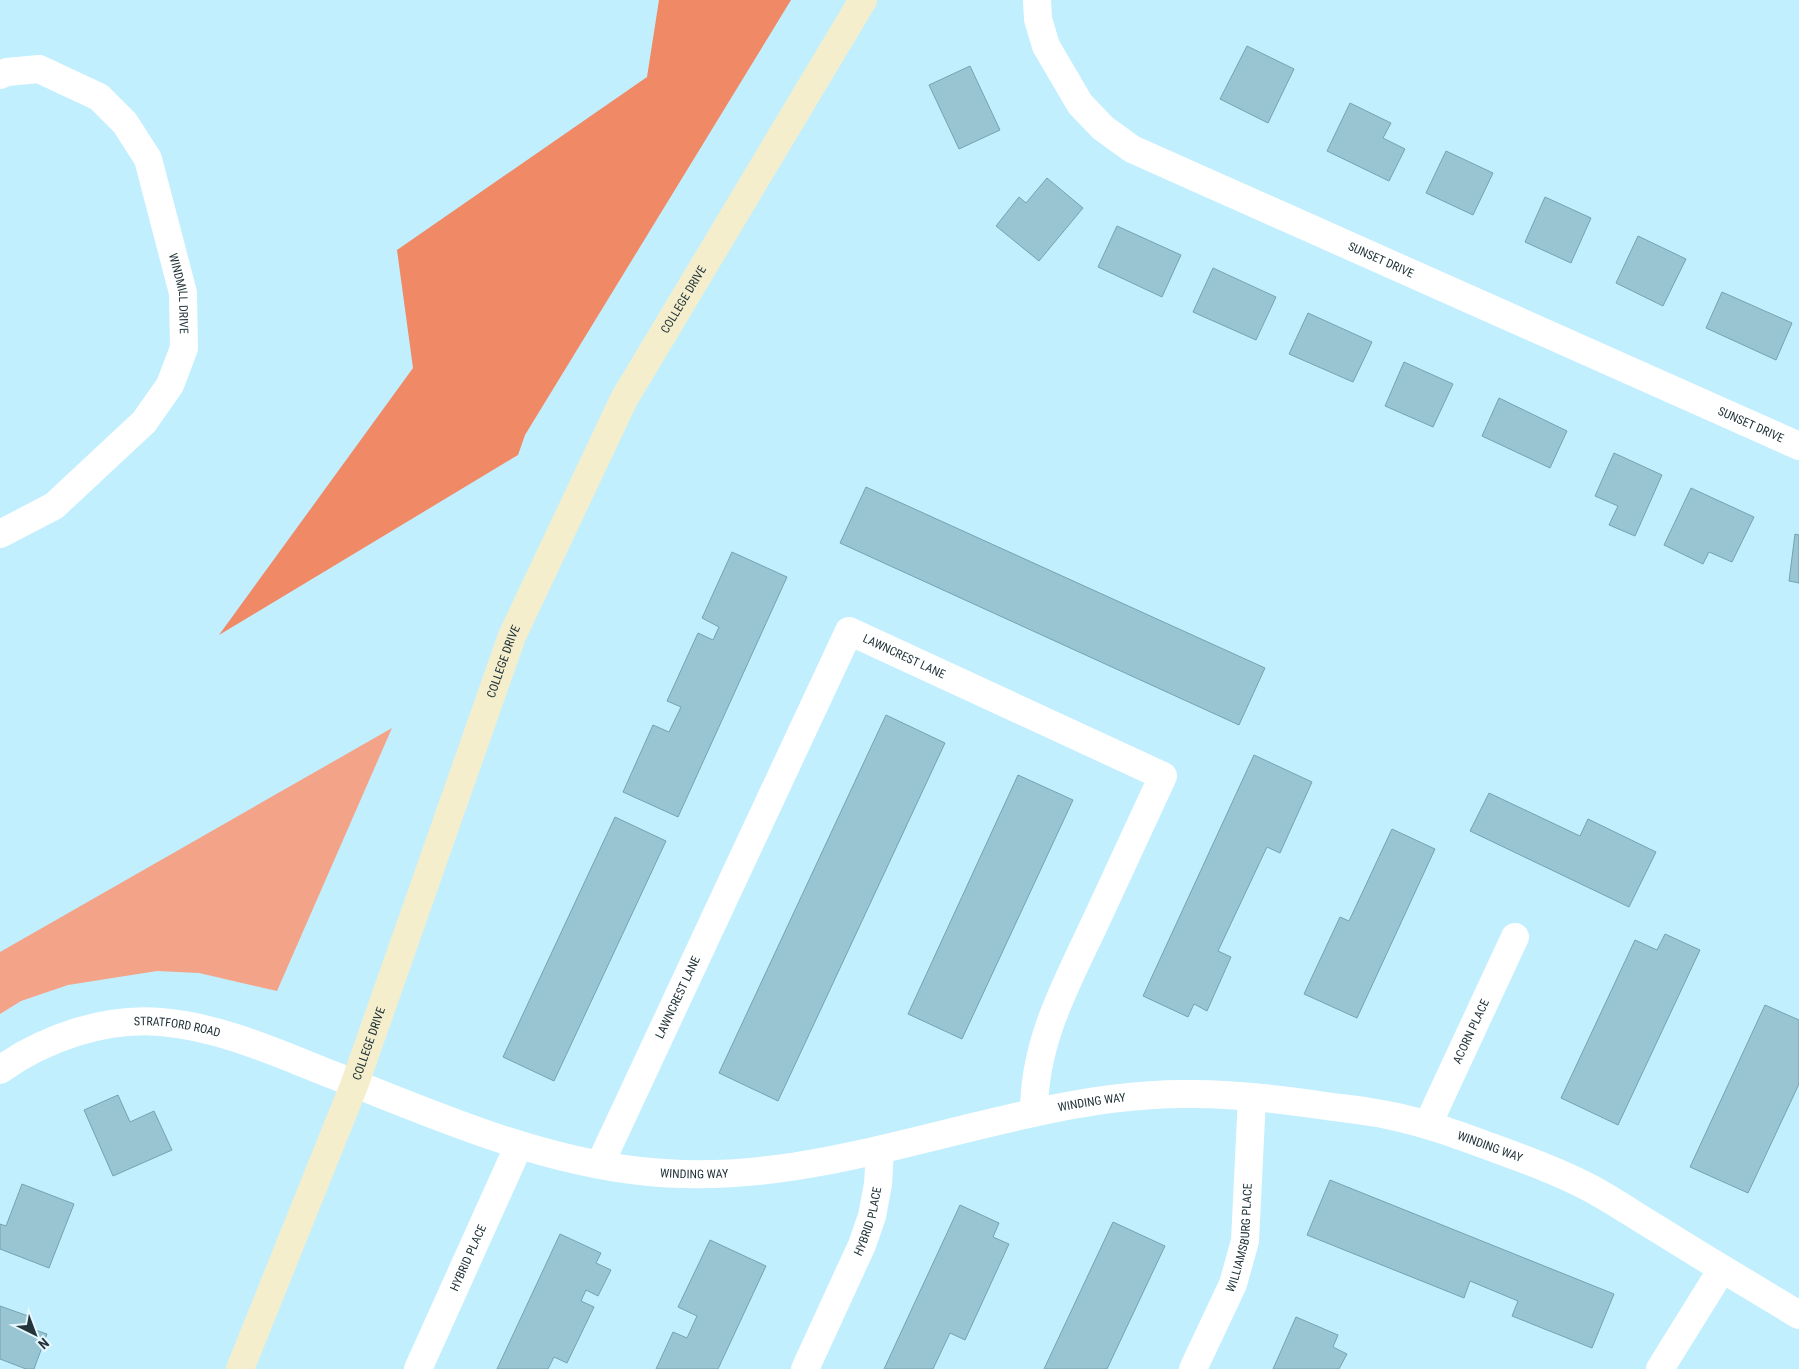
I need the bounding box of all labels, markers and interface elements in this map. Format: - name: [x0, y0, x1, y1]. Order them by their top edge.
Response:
- street label: SUNSET DRIVE: [1346, 239, 1416, 281]
- street label: WINDMILL DRIVE: [166, 252, 191, 334]
- street label: COLLEGE DRIVE: [658, 263, 709, 336]
- street label: SUNSET DRIVE: [1716, 404, 1786, 445]
- street label: COLLEGE DRIVE: [484, 623, 523, 700]
- street label: LAWNCREST LANE: [861, 631, 948, 682]
- street label: LAWNCREST LANE: [653, 954, 703, 1041]
- street label: ACORN PLACE: [1450, 997, 1492, 1066]
- street label: COLLEGE DRIVE: [350, 1005, 388, 1082]
- street label: STRATFORD ROAD: [134, 1014, 222, 1040]
- street label: WINDING WAY: [1057, 1090, 1127, 1115]
- street label: WINDING WAY: [1456, 1128, 1525, 1165]
- street label: WINDING WAY: [660, 1166, 729, 1181]
- street label: WILLIAMSBURG PLACE: [1223, 1183, 1255, 1294]
- street label: HYBRID PLACE: [851, 1186, 884, 1258]
- street label: HYBRID PLACE: [447, 1222, 489, 1293]
- north arrow: [10, 1309, 60, 1359]
- text: N: [35, 1335, 52, 1352]

